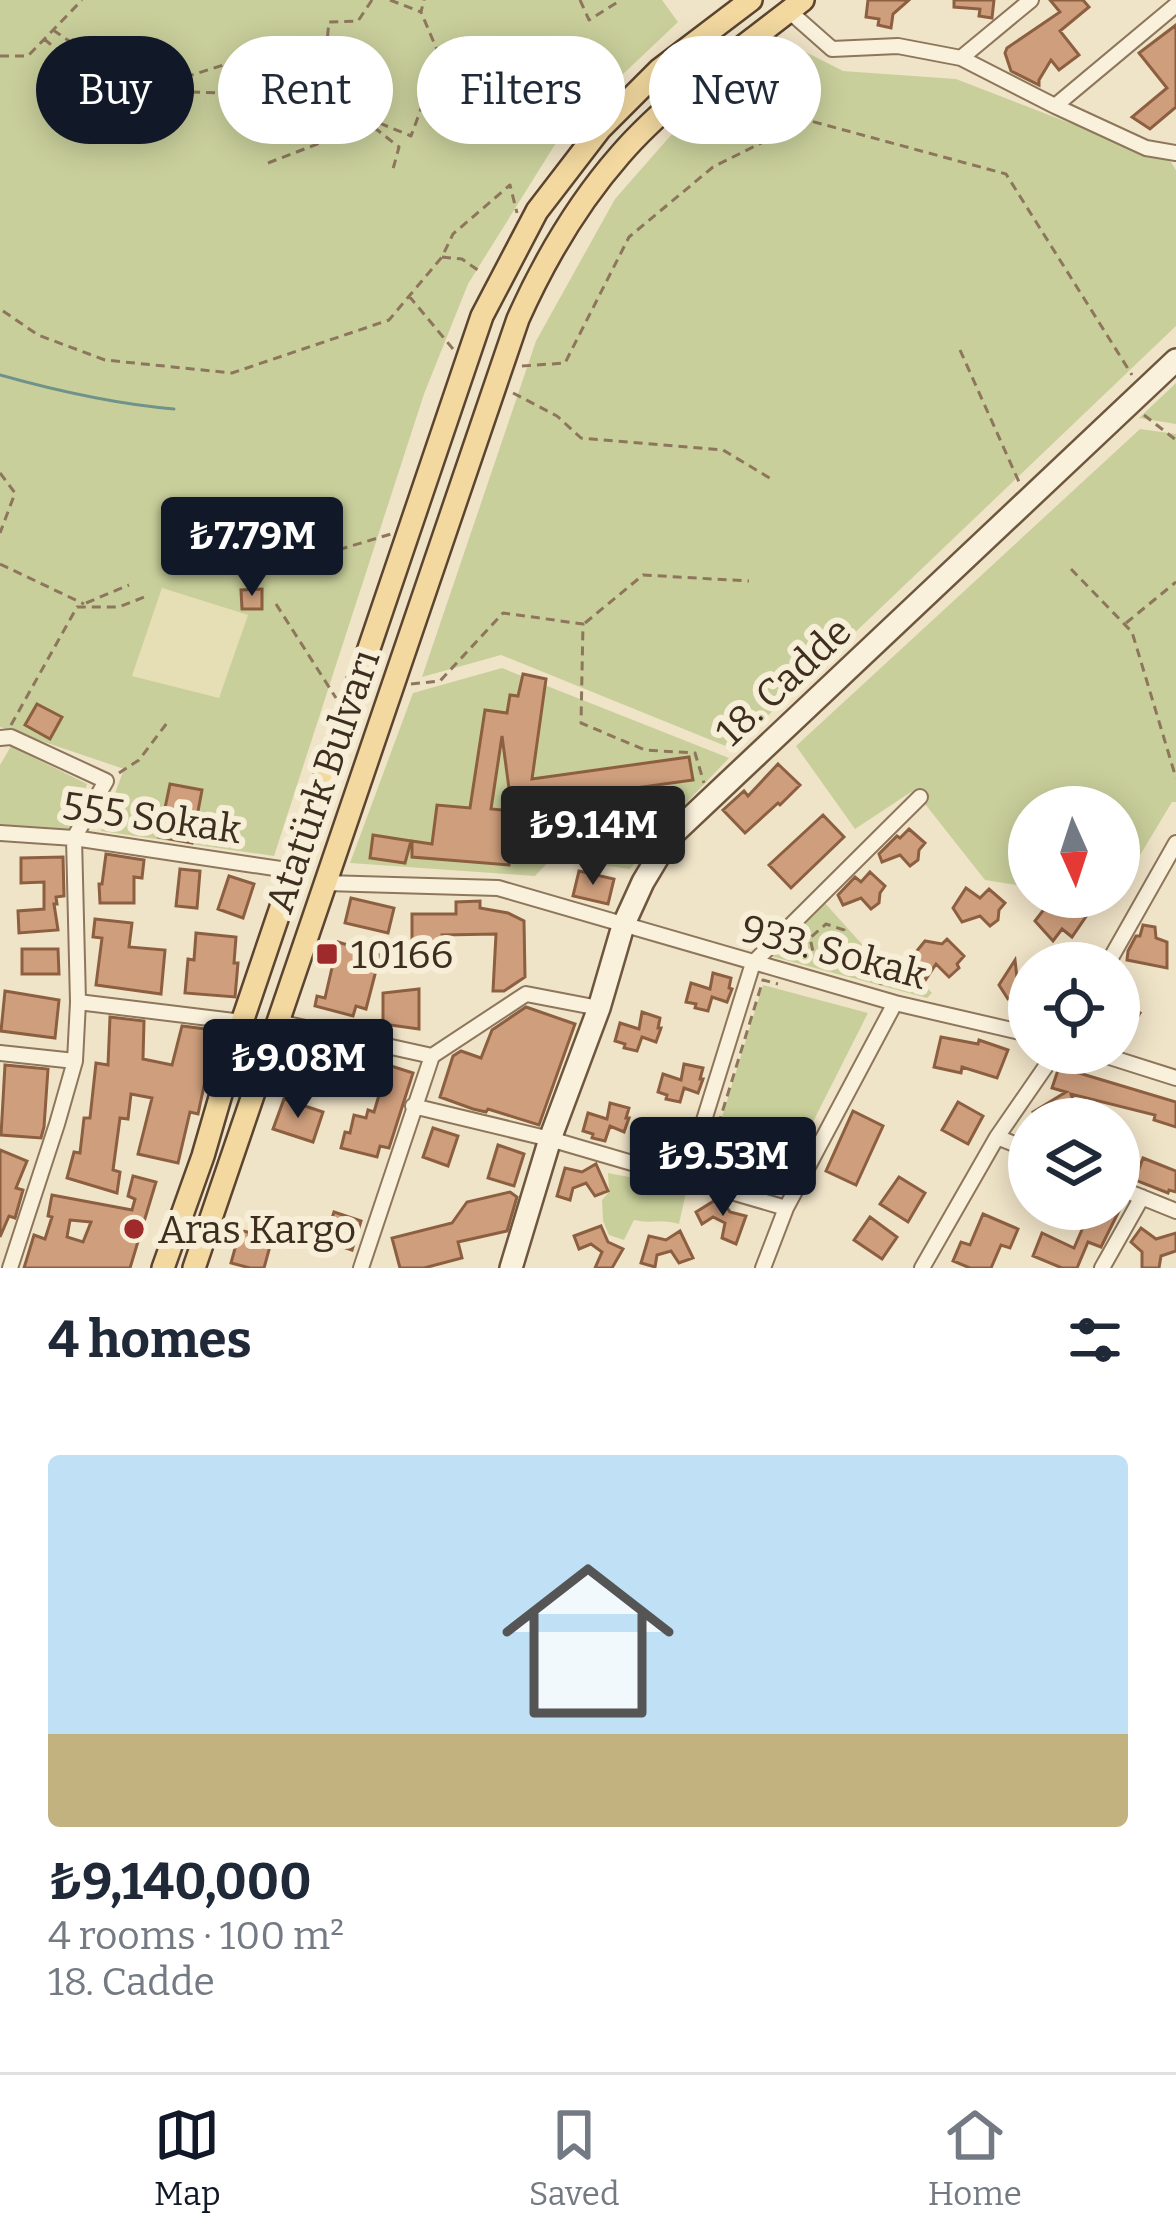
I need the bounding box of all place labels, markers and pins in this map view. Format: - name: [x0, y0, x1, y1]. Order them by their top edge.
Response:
- pin: ₺7.79M: [154, 497, 350, 599]
- pin: ₺9.14M: [495, 786, 691, 888]
- place label: 10166: [351, 932, 453, 978]
- marker: 10166: [314, 941, 340, 967]
- pin: ₺9.08M: [200, 1019, 396, 1121]
- pin: ₺9.53M: [625, 1117, 821, 1219]
- place label: Aras Kargo: [158, 1207, 356, 1253]
- marker: Aras Kargo: [121, 1216, 147, 1242]

